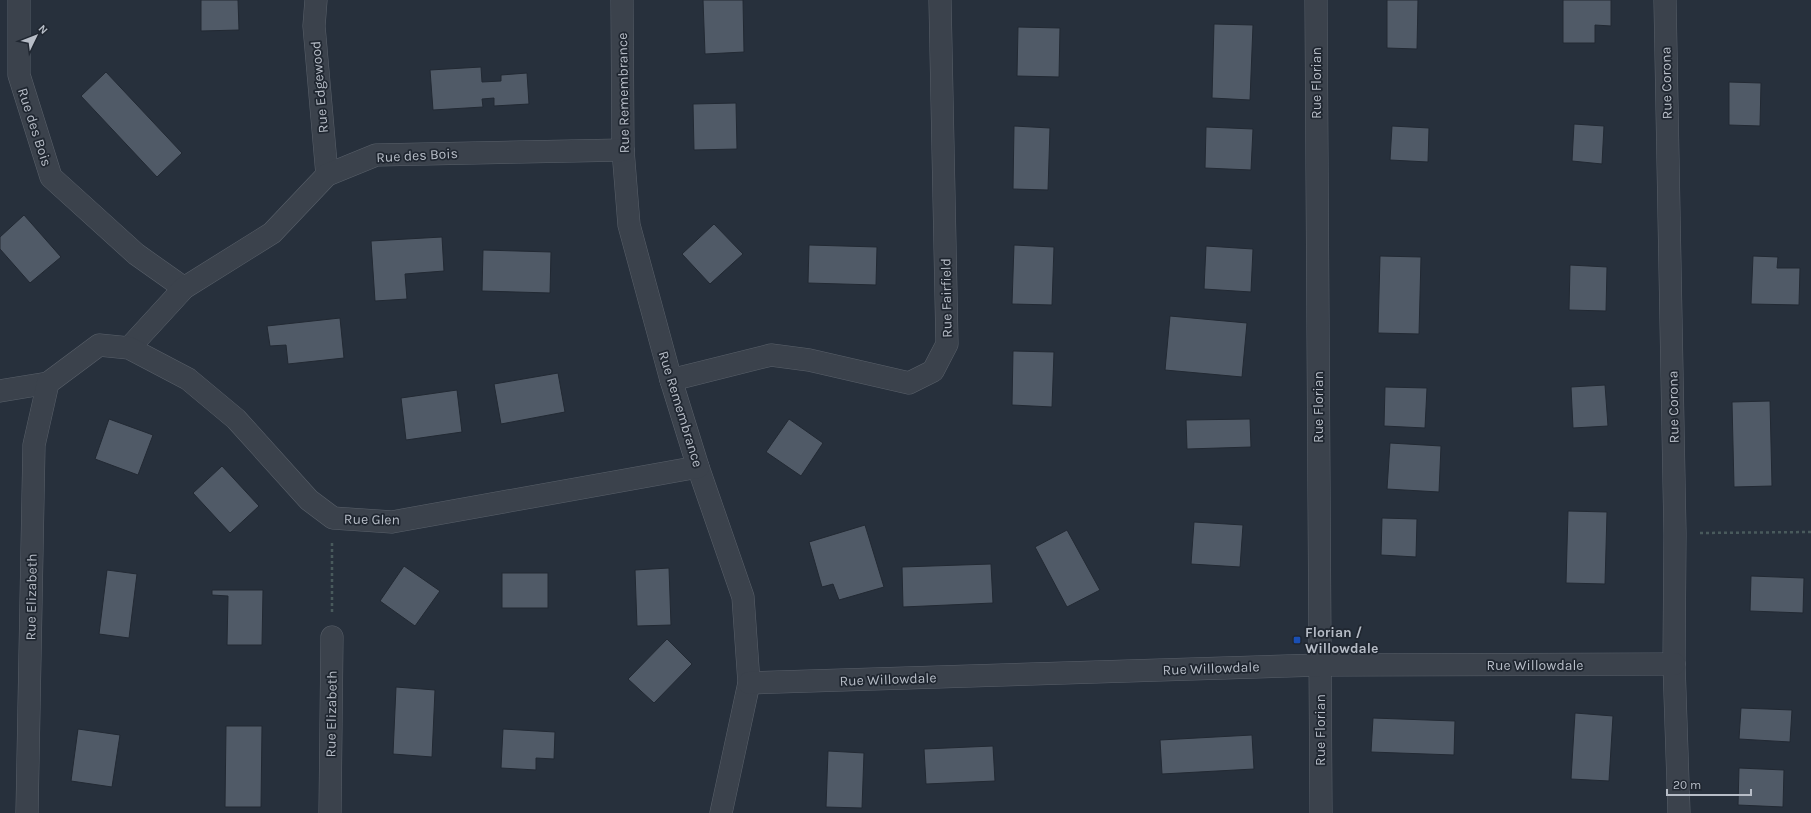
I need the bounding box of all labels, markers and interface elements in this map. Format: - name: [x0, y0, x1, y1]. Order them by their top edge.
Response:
- north arrow: [16, 16, 56, 56]
- text: N: [36, 22, 50, 37]
- street label: Rue Remembrance: [614, 33, 633, 153]
- street label: Rue Edgewood: [307, 40, 332, 134]
- street label: Rue Florian: [1308, 47, 1325, 119]
- street label: Rue Corona: [1657, 47, 1676, 119]
- street label: Rue des Bois: [14, 86, 55, 169]
- street label: Rue des Bois: [376, 145, 458, 166]
- street label: Rue Fairfield: [937, 258, 956, 338]
- street label: Rue Remembrance: [655, 349, 706, 469]
- street label: Rue Florian: [1310, 371, 1327, 443]
- street label: Rue Corona: [1664, 371, 1683, 443]
- street label: Rue Glen: [344, 511, 400, 528]
- street label: Rue Elizabeth: [22, 553, 41, 641]
- place label: Florian / Willowdale: [1305, 624, 1378, 657]
- marker: Florian / Willowdale: [1292, 635, 1302, 645]
- street label: Rue Willowdale: [1487, 657, 1584, 674]
- street label: Rue Willowdale: [1162, 658, 1260, 679]
- street label: Rue Willowdale: [839, 669, 937, 690]
- street label: Rue Elizabeth: [322, 670, 341, 758]
- street label: Rue Florian: [1312, 694, 1329, 766]
- scale bar: [1667, 771, 1751, 797]
- text: 20 m: [1673, 778, 1701, 792]

